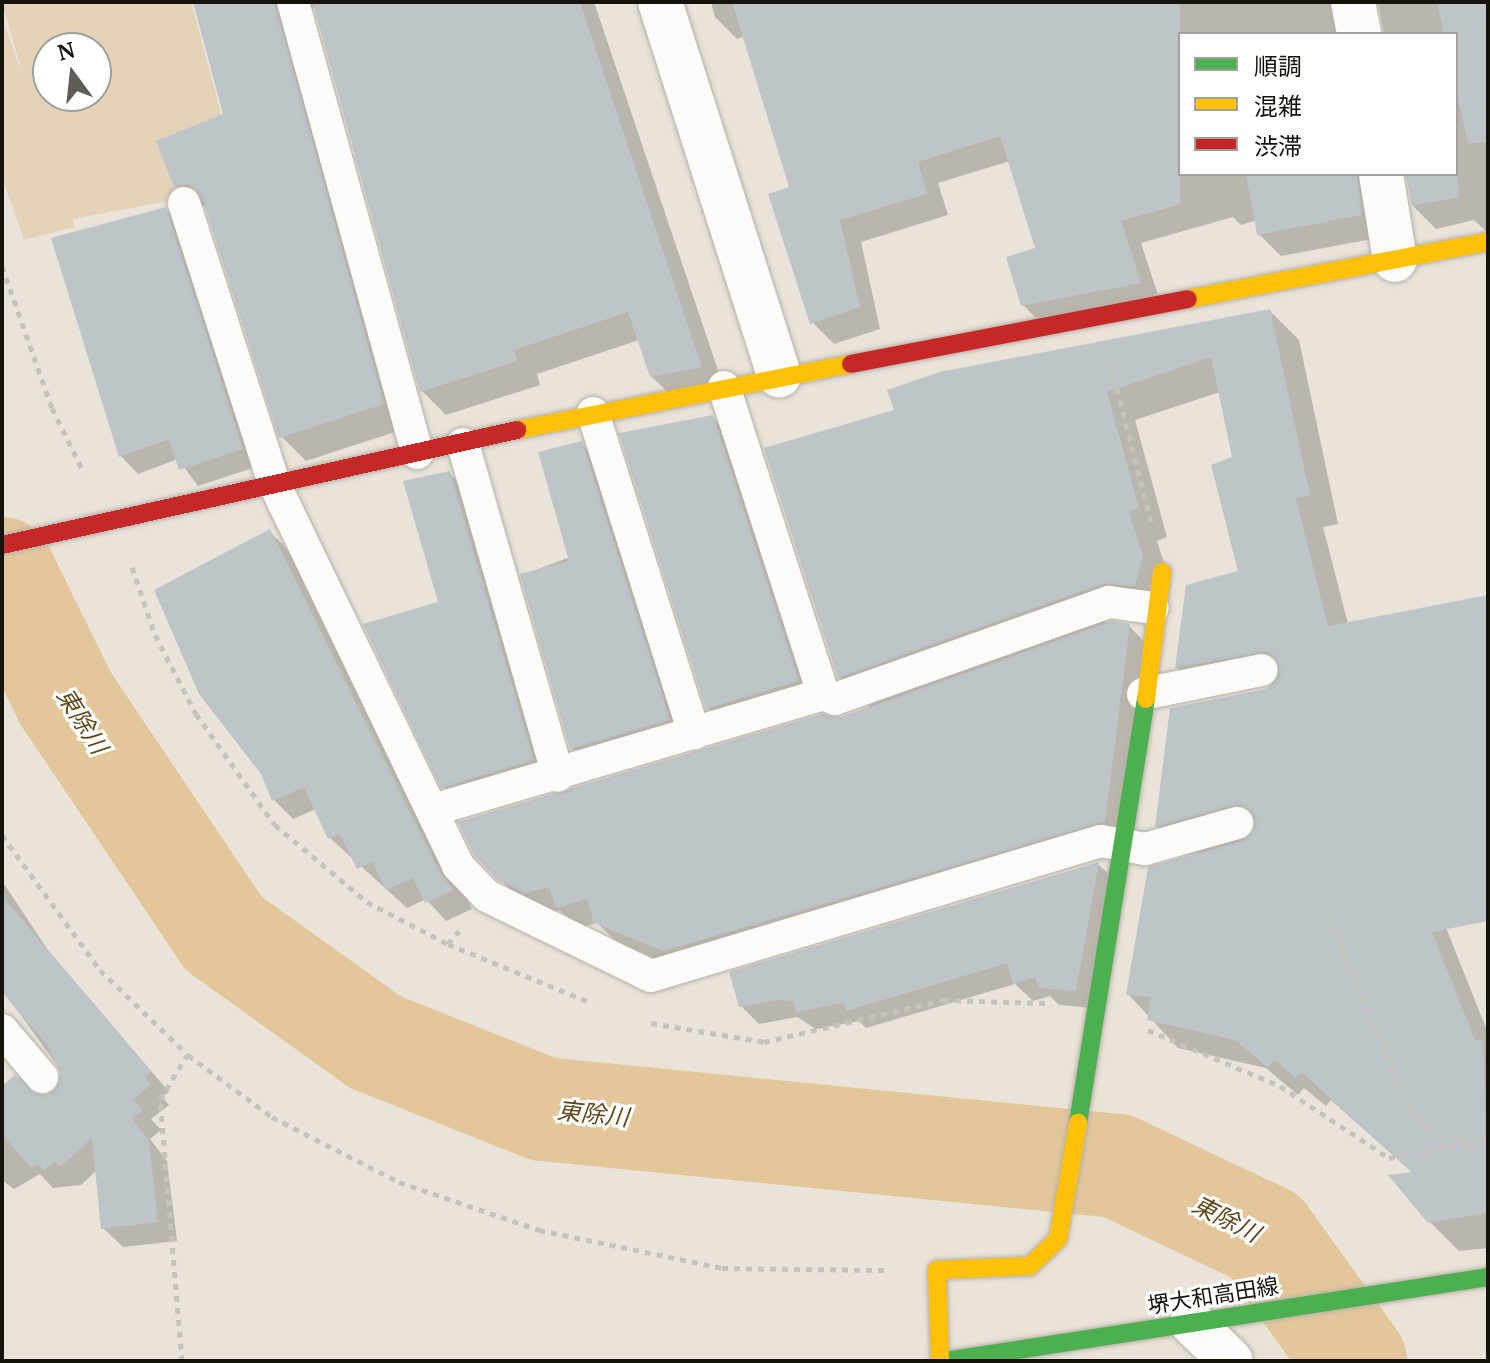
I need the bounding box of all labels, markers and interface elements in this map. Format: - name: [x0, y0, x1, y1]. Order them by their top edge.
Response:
- north arrow: [32, 32, 112, 112]
- legend: [1178, 32, 1458, 176]
- text: N: [54, 34, 78, 66]
- text: 順調: [1254, 50, 1302, 82]
- text: 混雑: [1254, 90, 1302, 122]
- text: 渋滞: [1254, 130, 1302, 162]
- water label: 東除川: [51, 683, 113, 759]
- water label: 東除川: [556, 1096, 630, 1132]
- water label: 東除川: [1187, 1190, 1265, 1248]
- street label: 堺大和高田線: [1146, 1272, 1280, 1318]

